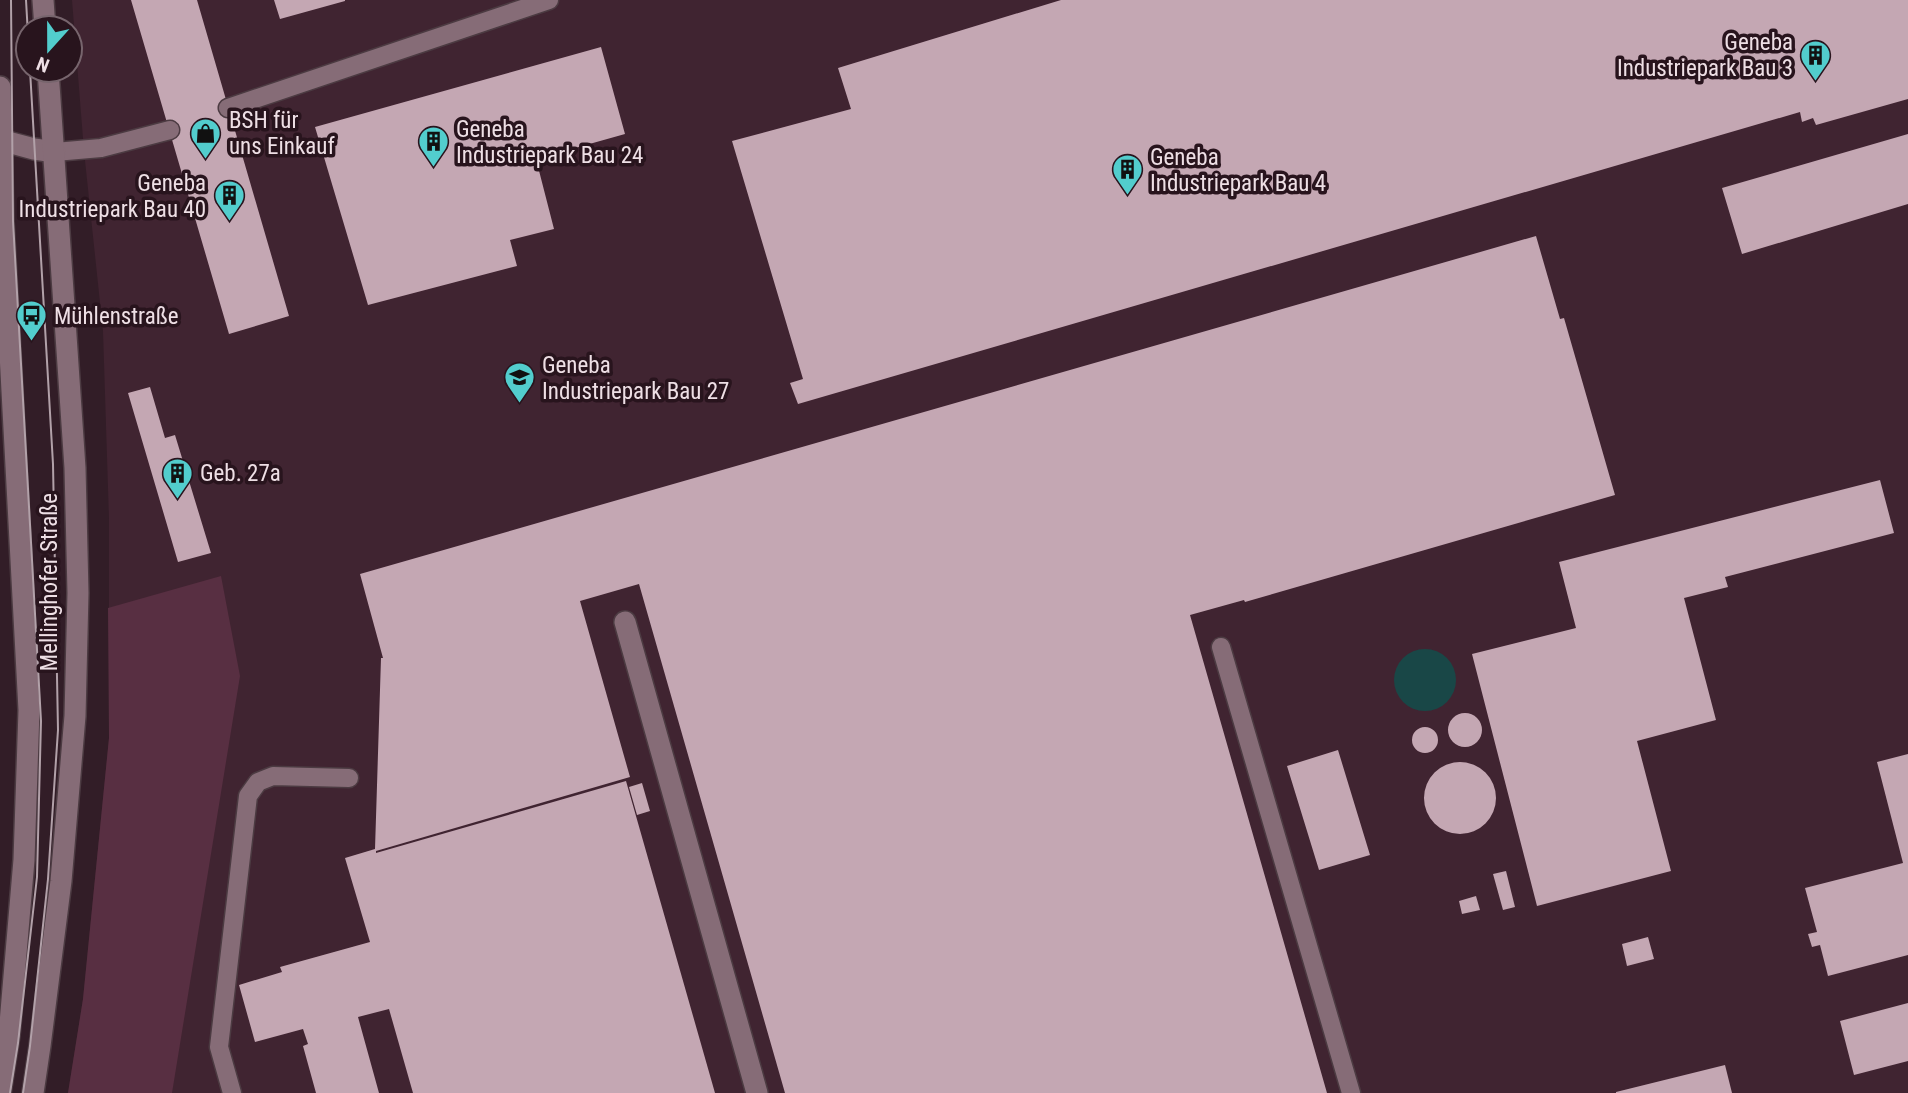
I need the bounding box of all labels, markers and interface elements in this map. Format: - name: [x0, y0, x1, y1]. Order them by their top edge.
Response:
- north arrow: [14, 14, 84, 84]
- place label: Geneba Industriepark Bau 3: [1617, 29, 1793, 82]
- building icon: Geneba Industriepark Bau 3: [1799, 38, 1833, 82]
- text: N: [34, 52, 53, 77]
- place label: BSH für uns Einkauf: [229, 107, 335, 160]
- shop icon: BSH für uns Einkauf: [189, 116, 223, 160]
- place label: Geneba Industriepark Bau 24: [456, 116, 643, 169]
- building icon: Geneba Industriepark Bau 24: [416, 125, 450, 169]
- place label: Geneba Industriepark Bau 4: [1150, 144, 1326, 197]
- building icon: Geneba Industriepark Bau 4: [1110, 153, 1144, 197]
- place label: Geneba Industriepark Bau 40: [19, 170, 206, 223]
- building icon: Geneba Industriepark Bau 40: [212, 179, 246, 223]
- bus stop icon: Mühlenstraße: [14, 299, 48, 343]
- place label: Mühlenstraße: [54, 303, 178, 330]
- place label: Geneba Industriepark Bau 27: [542, 352, 729, 405]
- school or university icon: Geneba Industriepark Bau 27: [502, 361, 536, 405]
- building icon: Geb. 27a: [160, 456, 194, 500]
- place label: Geb. 27a: [200, 460, 281, 487]
- street label: Mellinghofer Straße: [36, 493, 63, 671]

